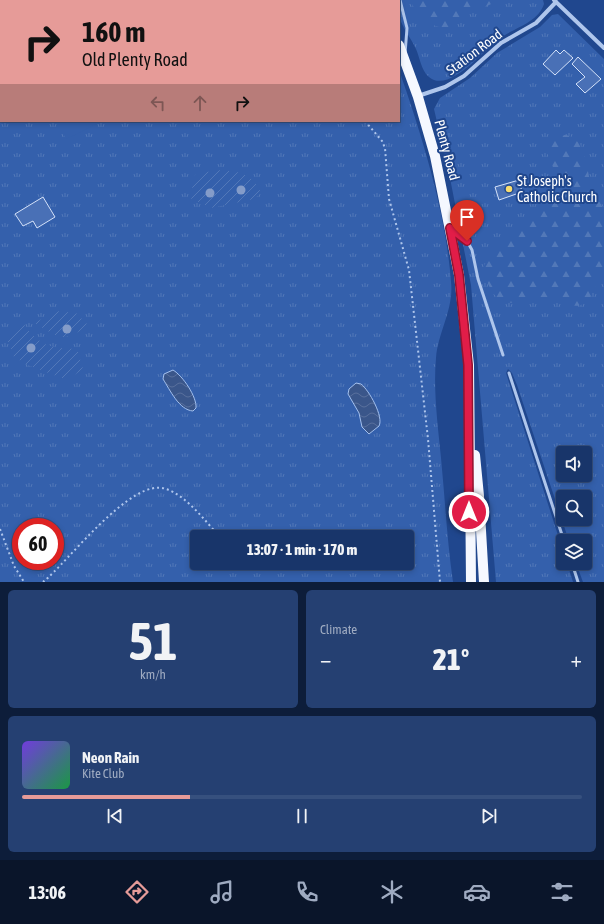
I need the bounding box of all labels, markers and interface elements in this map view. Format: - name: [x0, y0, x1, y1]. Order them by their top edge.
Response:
- icon: right: [16, 16, 68, 68]
- text: 160 m: [82, 16, 145, 48]
- street label: Station Road: [443, 26, 505, 78]
- text: Old Plenty Road: [82, 49, 188, 70]
- icon: left: [147, 92, 169, 114]
- icon: ahead: [189, 92, 211, 114]
- icon: right: [231, 92, 253, 114]
- street label: Plenty Road: [431, 118, 463, 182]
- place label: St Joseph's Catholic Church: [517, 173, 597, 205]
- marker: St Joseph's Catholic Church: [504, 184, 514, 194]
- pin: [450, 200, 484, 241]
- icon: arrive: [456, 206, 478, 228]
- map controls: [556, 446, 592, 570]
- button: sound: [556, 446, 592, 482]
- button: search: [556, 490, 592, 526]
- position arrow: [448, 491, 490, 533]
- speed limit sign: 60: [12, 518, 64, 570]
- button: layers: [556, 534, 592, 570]
- text: 13:07 · 1 min · 170 m: [247, 541, 357, 558]
- text: 51: [129, 611, 177, 671]
- text: Climate: [320, 622, 357, 637]
- text: 21°: [433, 642, 469, 676]
- text: −: [320, 646, 331, 672]
- text: +: [571, 646, 582, 672]
- text: km/h: [140, 667, 166, 682]
- text: Neon Rain: [82, 749, 139, 766]
- text: Kite Club: [82, 766, 124, 781]
- icon: previous: [104, 805, 126, 827]
- icon: pause: [291, 805, 313, 827]
- icon: next: [478, 805, 500, 827]
- icon: directions: [123, 878, 151, 906]
- icon: music: [208, 878, 236, 906]
- icon: phone: [293, 878, 321, 906]
- icon: climate: [378, 878, 406, 906]
- icon: car: [463, 878, 491, 906]
- icon: filters: [548, 878, 576, 906]
- text: 13:06: [28, 882, 66, 903]

